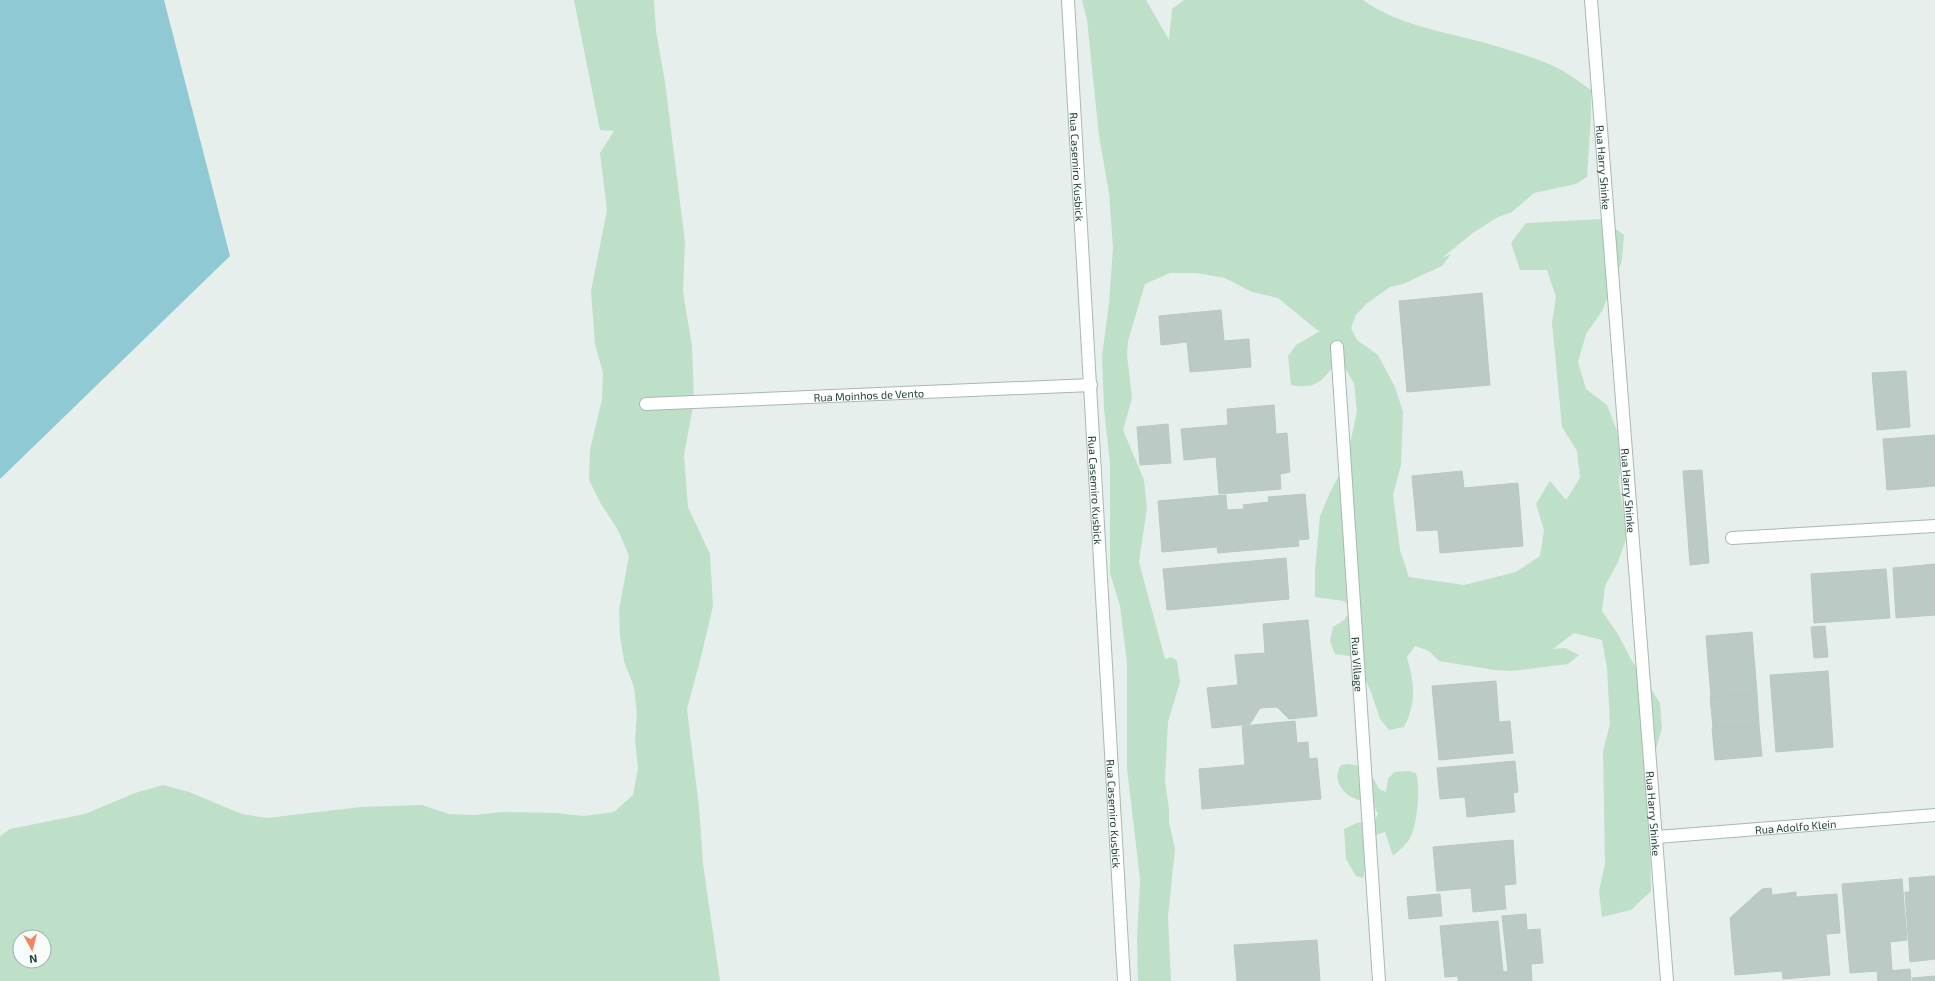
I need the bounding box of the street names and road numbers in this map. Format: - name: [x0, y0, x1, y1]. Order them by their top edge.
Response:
- street label: Rua Casemiro Kusbick: [1068, 112, 1087, 222]
- street label: Rua Harry Shinke: [1594, 125, 1614, 210]
- street label: Rua Moinhos de Vento: [813, 386, 924, 403]
- street label: Rua Casemiro Kusbick: [1086, 435, 1106, 545]
- street label: Rua Harry Shinke: [1619, 448, 1639, 533]
- street label: Rua Village: [1350, 636, 1366, 692]
- street label: Rua Casemiro Kusbick: [1105, 759, 1124, 869]
- street label: Rua Harry Shinke: [1644, 771, 1664, 856]
- street label: Rua Adolfo Klein: [1754, 816, 1837, 836]

